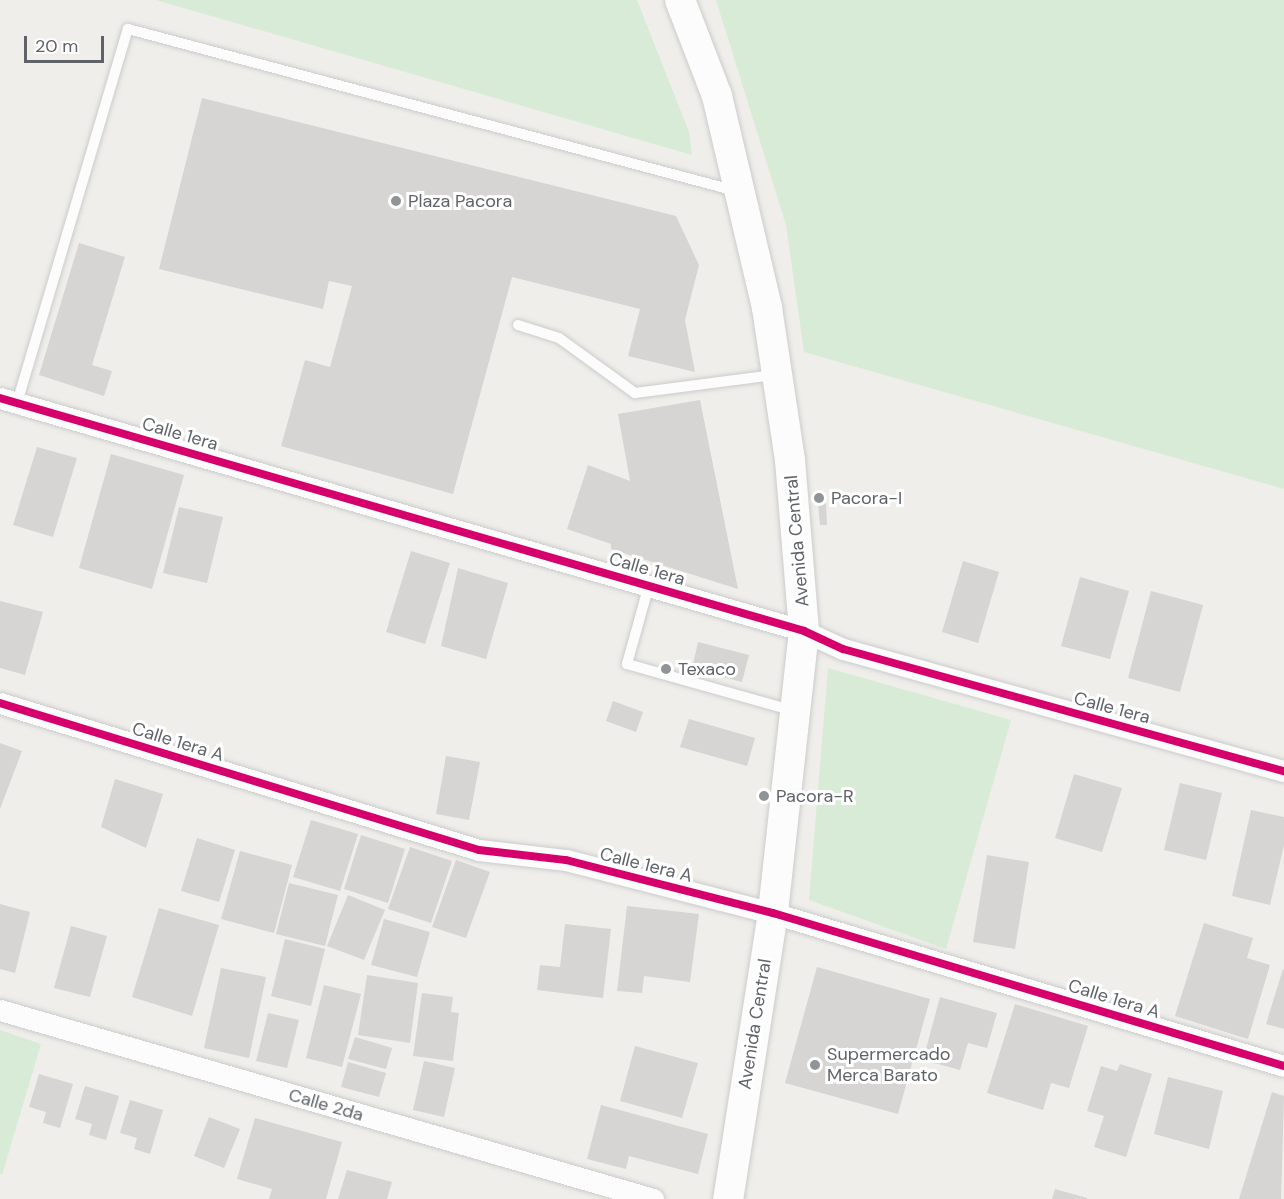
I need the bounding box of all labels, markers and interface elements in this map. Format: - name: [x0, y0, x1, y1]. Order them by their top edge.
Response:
- scale bar: [27, 24, 106, 62]
- text: 20 m: [35, 34, 78, 58]
- place label: Plaza Pacora: [408, 190, 512, 212]
- marker: Plaza Pacora: [389, 194, 403, 208]
- street label: Calle 1era: [140, 413, 220, 455]
- street label: Avenida Central: [780, 474, 814, 608]
- place label: Pacora-I: [831, 487, 902, 509]
- marker: Pacora-I: [812, 491, 826, 505]
- street label: Calle 1era: [607, 548, 687, 590]
- place label: Texaco: [678, 658, 736, 680]
- marker: Texaco: [659, 662, 673, 676]
- street label: Calle 1era: [1072, 687, 1152, 729]
- street label: Calle 1era A: [130, 718, 226, 766]
- place label: Pacora-R: [776, 785, 854, 807]
- marker: Pacora-R: [757, 789, 771, 803]
- street label: Calle 1era A: [597, 843, 695, 887]
- street label: Avenida Central: [734, 957, 776, 1091]
- street label: Calle 1era A: [1066, 975, 1162, 1023]
- place label: Supermercado Merca Barato: [827, 1044, 951, 1086]
- marker: Supermercado Merca Barato: [808, 1058, 822, 1072]
- street label: Calle 2da: [286, 1084, 366, 1126]

